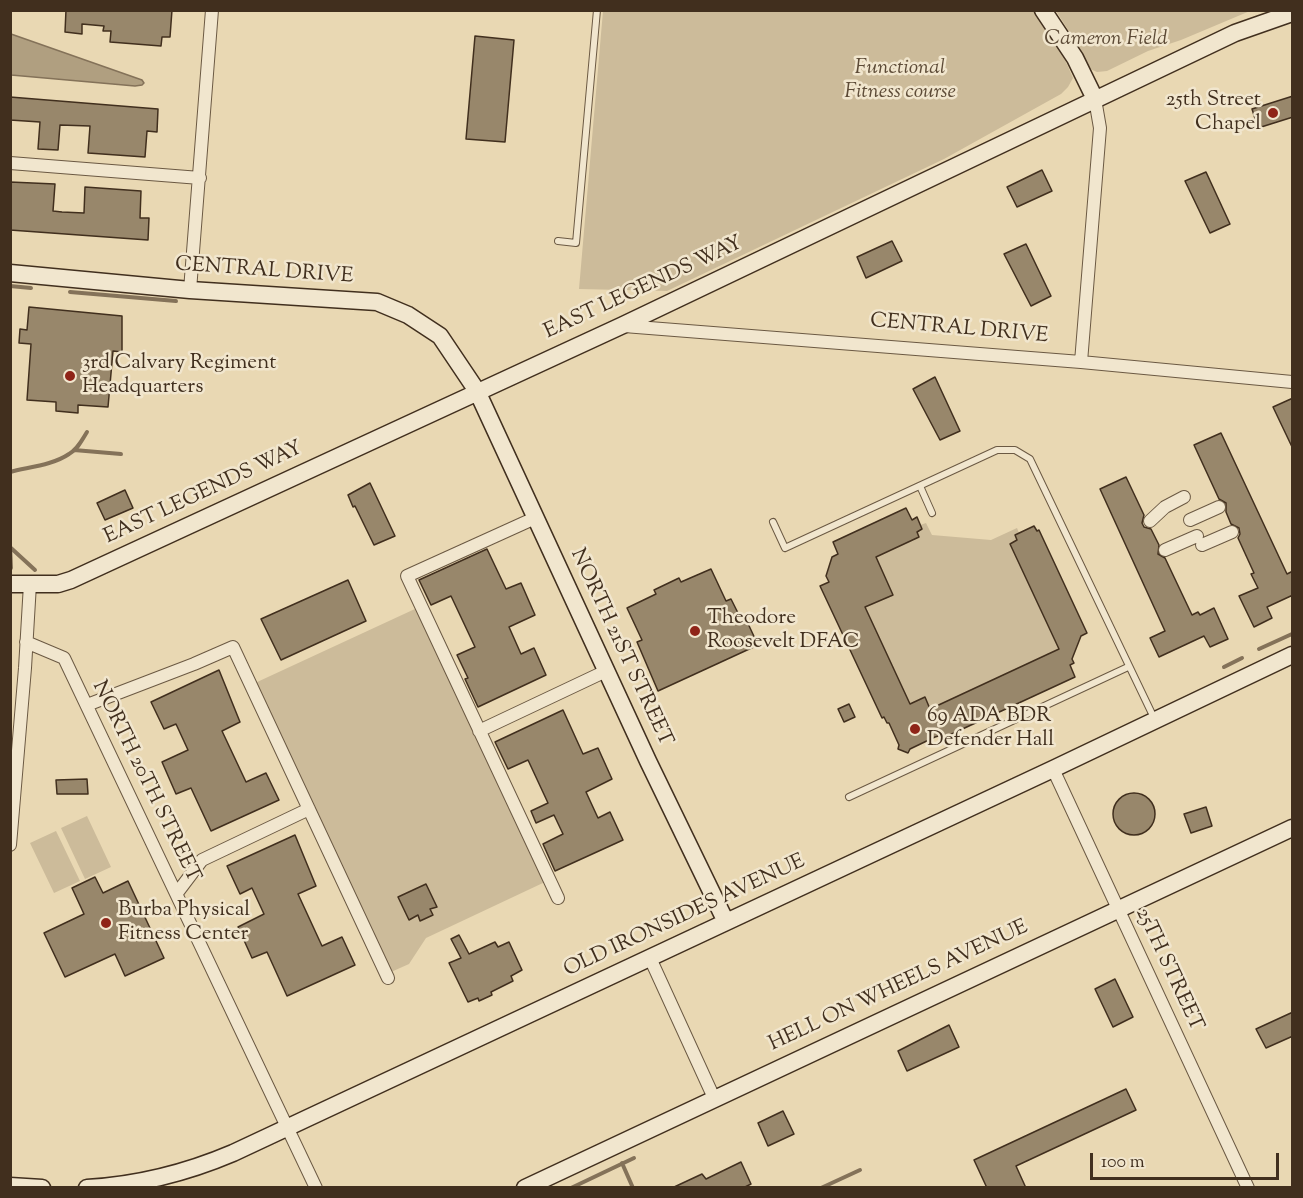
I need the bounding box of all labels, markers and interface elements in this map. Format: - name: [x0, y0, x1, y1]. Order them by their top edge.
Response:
- park label: Cameron Field: [1044, 27, 1168, 53]
- park label: Functional Fitness course: [844, 56, 956, 106]
- place label: 25th Street Chapel: [1166, 88, 1261, 138]
- marker: 25th Street Chapel: [1266, 106, 1280, 120]
- street label: EAST LEGENDS WAY: [541, 232, 747, 346]
- street label: CENTRAL DRIVE: [174, 253, 354, 291]
- street label: CENTRAL DRIVE: [869, 310, 1049, 350]
- place label: 3rd Calvary Regiment Headquarters: [82, 351, 276, 401]
- marker: 3rd Calvary Regiment Headquarters: [63, 369, 77, 383]
- street label: EAST LEGENDS WAY: [101, 437, 307, 551]
- street label: NORTH 21ST STREET: [563, 545, 677, 751]
- place label: Theodore Roosevelt DFAC: [707, 606, 860, 656]
- marker: Theodore Roosevelt DFAC: [688, 624, 702, 638]
- street label: NORTH 20TH STREET: [85, 677, 205, 887]
- place label: 69 ADA BDR Defender Hall: [927, 704, 1054, 754]
- marker: 69 ADA BDR Defender Hall: [908, 722, 922, 736]
- street label: OLD IRONSIDES AVENUE: [560, 850, 810, 984]
- place label: Burba Physical Fitness Center: [118, 898, 250, 948]
- street label: 25TH STREET: [1128, 904, 1208, 1036]
- marker: Burba Physical Fitness Center: [99, 916, 113, 930]
- street label: HELL ON WHEELS AVENUE: [765, 916, 1033, 1058]
- scale bar: [1093, 1141, 1282, 1179]
- text: 100 m: [1101, 1150, 1145, 1176]

